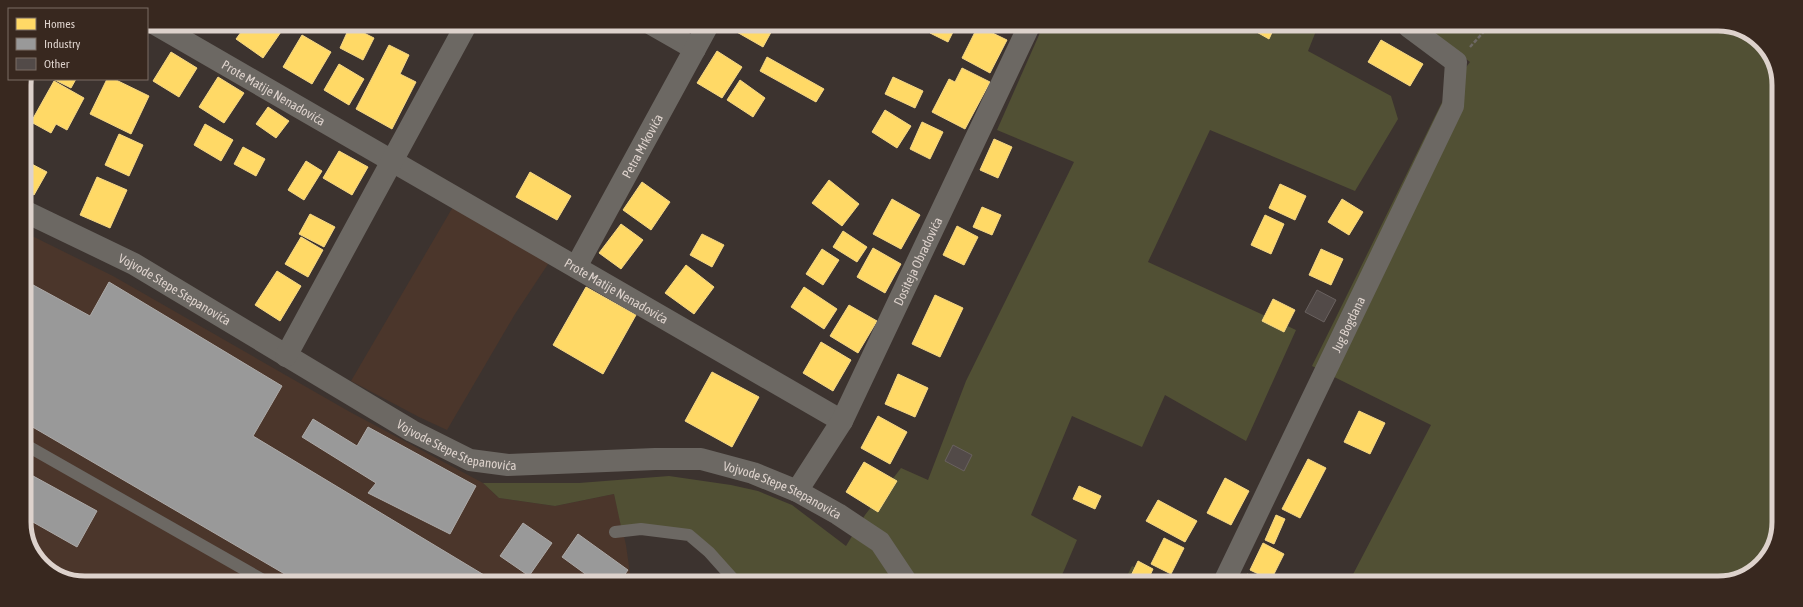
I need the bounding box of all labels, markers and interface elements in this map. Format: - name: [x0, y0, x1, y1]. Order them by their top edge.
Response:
- legend: [8, 8, 148, 80]
- text: Homes: [44, 17, 75, 31]
- text: Industry: [44, 37, 81, 51]
- text: Other: [44, 57, 70, 71]
- street label: Prote Matije Nenadovića: [219, 57, 328, 129]
- street label: Petra Mrkovića: [619, 112, 666, 181]
- street label: Dositeja Obradovića: [891, 215, 945, 308]
- street label: Vojvode Stepe Stepanovića: [116, 251, 233, 328]
- street label: Prote Matije Nenadovića: [562, 255, 671, 327]
- street label: Jug Bogdana: [1329, 294, 1368, 355]
- street label: Vojvode Stepe Stepanovića: [394, 417, 517, 473]
- street label: Vojvode Stepe Stepanovića: [721, 458, 844, 522]

